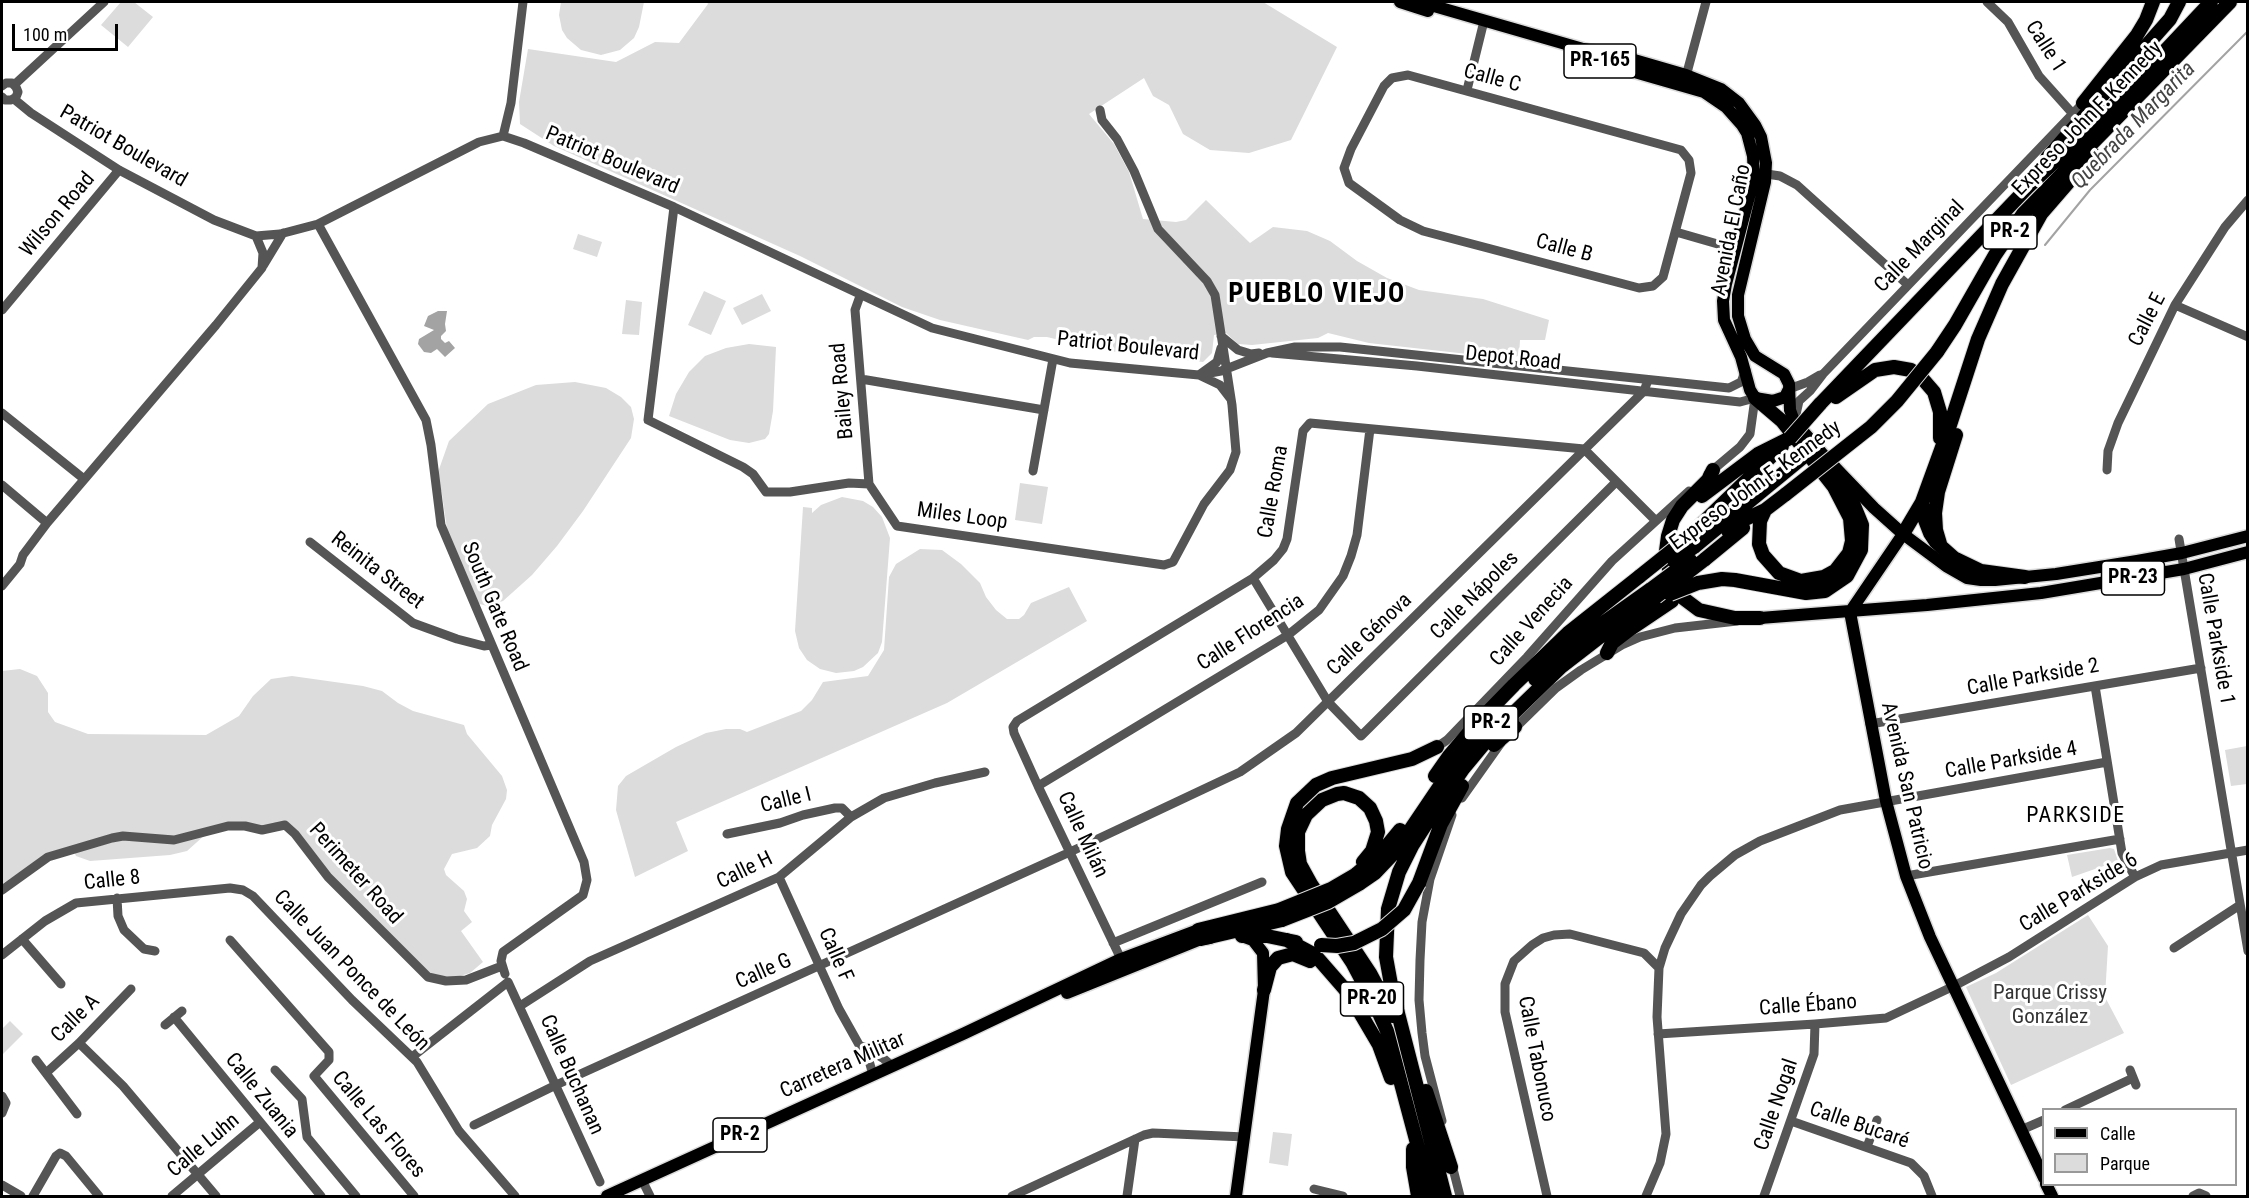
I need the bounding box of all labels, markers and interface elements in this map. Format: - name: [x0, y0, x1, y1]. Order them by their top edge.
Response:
- scale bar: [15, 12, 122, 50]
- street label: Calle 1: [2019, 16, 2071, 78]
- text: 100 m: [23, 24, 67, 45]
- street label: Expreso John F. Kennedy: [2008, 36, 2168, 202]
- road number: PR-165: [1564, 44, 1636, 78]
- water label: Quebrada Margarita: [2066, 57, 2202, 195]
- street label: Calle C: [1461, 59, 1523, 99]
- street label: Patriot Boulevard: [55, 100, 191, 194]
- street label: Patriot Boulevard: [541, 122, 683, 200]
- street label: Avenida El Caño: [1707, 162, 1757, 298]
- street label: Wilson Road: [15, 167, 101, 263]
- street label: Calle Marginal: [1870, 196, 1970, 298]
- road number: PR-2: [1983, 215, 2037, 249]
- street label: Calle B: [1533, 229, 1595, 269]
- district label: PUEBLO VIEJO: [1228, 279, 1406, 311]
- street label: Calle E: [2124, 289, 2172, 351]
- street label: Patriot Boulevard: [1056, 327, 1200, 367]
- street label: Depot Road: [1464, 341, 1562, 377]
- street label: Bailey Road: [826, 342, 860, 440]
- street label: Expreso John F. Kennedy: [1666, 415, 1846, 557]
- street label: Calle Roma: [1253, 444, 1295, 540]
- street label: Miles Loop: [915, 498, 1009, 536]
- street label: Reinita Street: [325, 527, 429, 615]
- street label: South Gate Road: [455, 538, 533, 676]
- street label: Calle Nápoles: [1426, 547, 1524, 645]
- road number: PR-23: [2102, 561, 2164, 595]
- street label: Calle Parkside 1: [2191, 571, 2239, 707]
- street label: Calle Venecia: [1485, 572, 1579, 672]
- street label: Calle Génova: [1322, 588, 1418, 682]
- street label: Calle Florencia: [1193, 589, 1309, 677]
- street label: Calle Parkside 2: [1965, 654, 2101, 702]
- street label: Avenida San Patricio: [1875, 700, 1937, 872]
- road number: PR-2: [1464, 706, 1518, 740]
- street label: Calle Parkside 4: [1943, 737, 2079, 785]
- street label: Calle I: [758, 783, 814, 819]
- street label: Calle Milán: [1051, 788, 1113, 882]
- district label: PARKSIDE: [2026, 803, 2126, 829]
- street label: Perimeter Road: [303, 818, 407, 930]
- street label: Calle H: [713, 847, 777, 895]
- street label: Calle Parkside 6: [2015, 848, 2143, 938]
- street label: Calle 8: [83, 866, 141, 896]
- street label: Calle Juan Ponce de León: [268, 885, 434, 1057]
- street label: Calle F: [812, 924, 858, 986]
- street label: Calle G: [732, 949, 796, 995]
- park label: Parque Crissy González: [1993, 981, 2107, 1031]
- road number: PR-20: [1340, 982, 1404, 1016]
- street label: Calle A: [46, 989, 106, 1049]
- street label: Calle Ébano: [1758, 990, 1858, 1022]
- street label: Calle Tabonuco: [1511, 994, 1561, 1124]
- street label: Calle Buchanan: [533, 1011, 609, 1139]
- street label: Carretera Militar: [777, 1027, 909, 1105]
- street label: Calle Zuania: [219, 1048, 303, 1144]
- street label: Calle Nogal: [1750, 1056, 1804, 1154]
- street label: Calle Las Flores: [326, 1066, 430, 1184]
- street label: Calle Bucaré: [1806, 1097, 1912, 1155]
- legend: [2042, 1108, 2237, 1186]
- street label: Calle Luhn: [163, 1109, 245, 1183]
- road number: PR-2: [713, 1118, 767, 1152]
- text: Calle: [2100, 1123, 2136, 1144]
- text: Parque: [2100, 1153, 2150, 1174]

